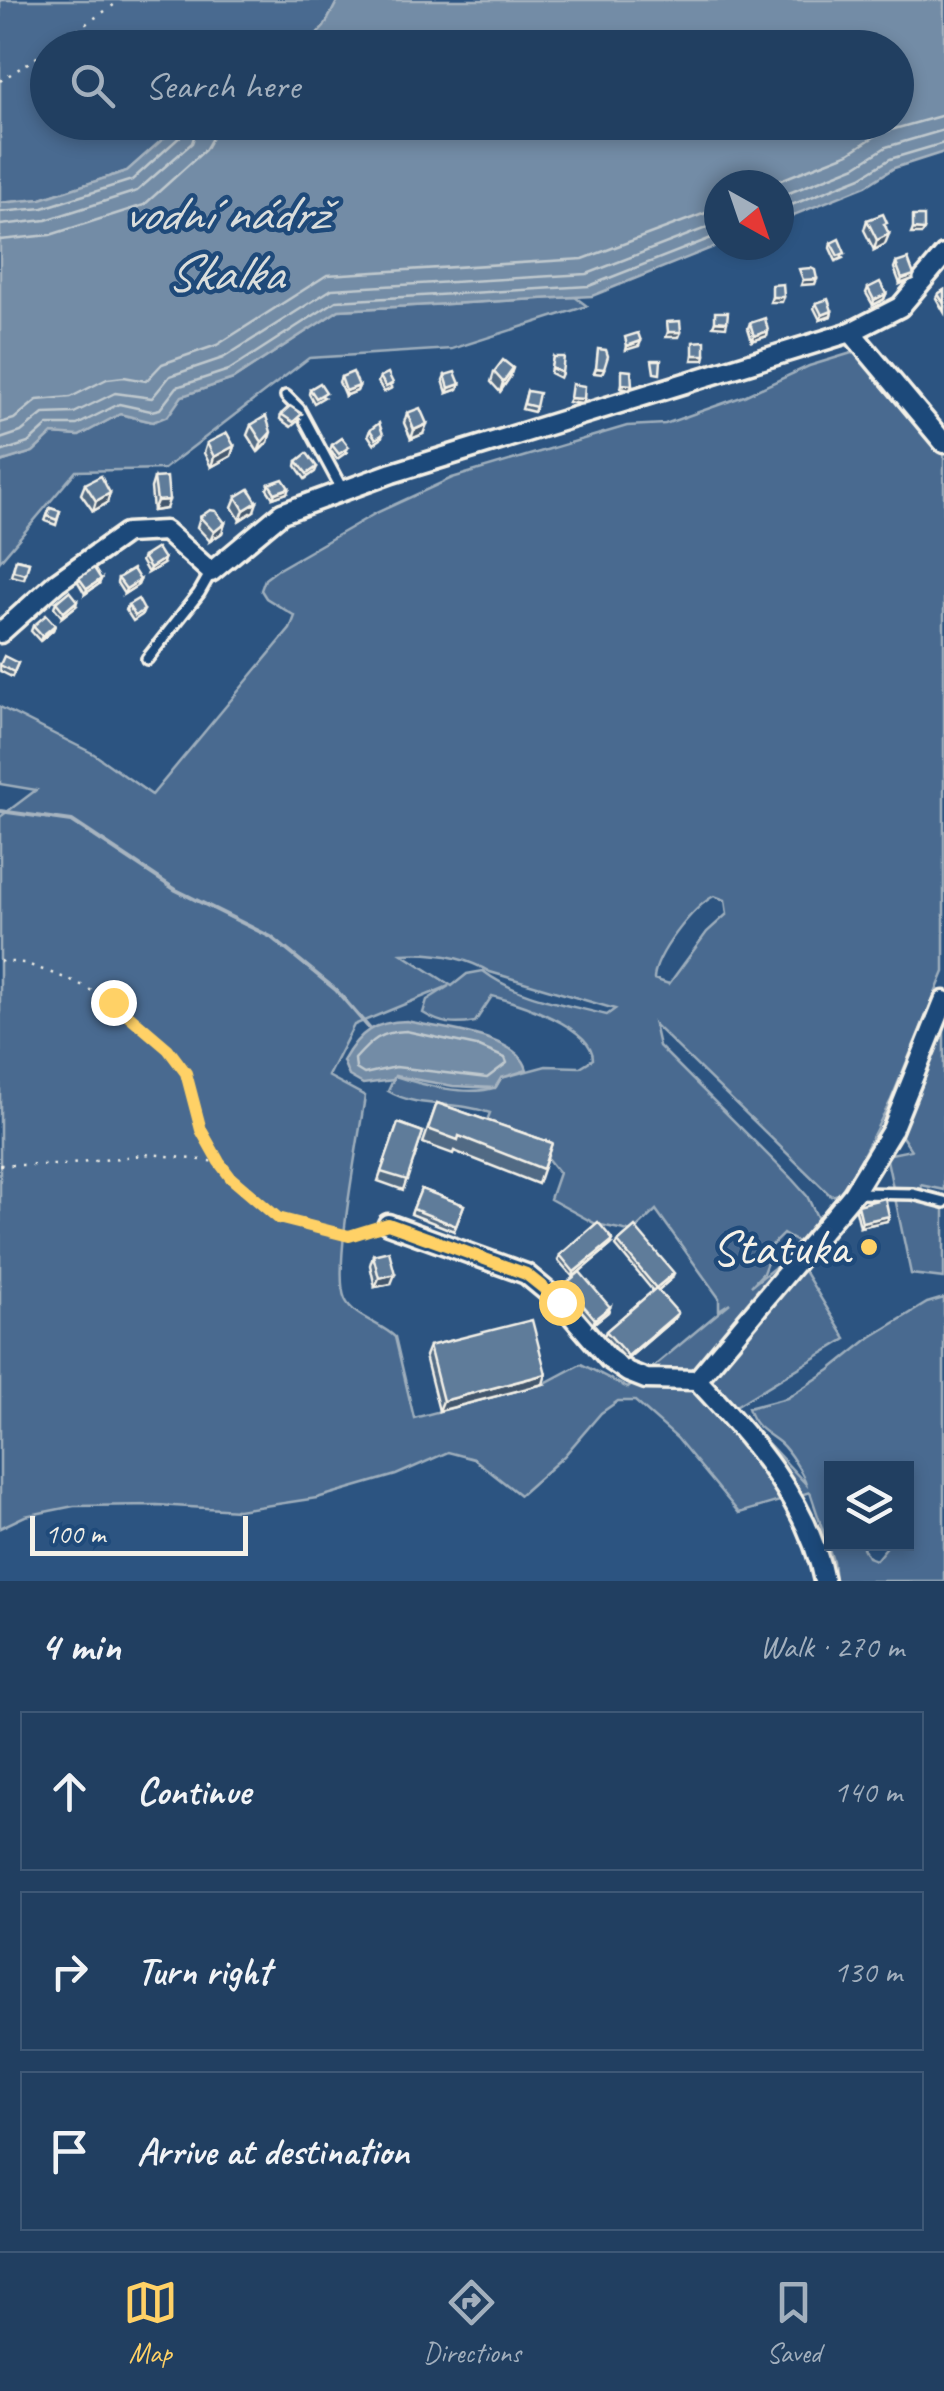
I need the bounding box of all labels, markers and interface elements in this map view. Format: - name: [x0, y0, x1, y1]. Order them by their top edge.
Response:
- search box: [30, 30, 914, 140]
- icon: search: [65, 58, 120, 113]
- text: Search here: [145, 62, 300, 109]
- north arrow: [704, 170, 794, 260]
- water label: vodní nádrž Skalka: [122, 180, 339, 306]
- route end: [91, 980, 137, 1026]
- place label: Statuka: [712, 1216, 853, 1279]
- marker: Statuka: [858, 1236, 880, 1258]
- route start: [539, 1280, 585, 1326]
- map controls: [824, 1461, 914, 1551]
- button: layers: [824, 1461, 914, 1551]
- scale bar: [30, 1511, 248, 1556]
- text: 100 m: [45, 1516, 105, 1551]
- text: 4 min: [40, 1620, 120, 1673]
- text: Walk · 270 m: [760, 1626, 904, 1667]
- icon: ahead: [42, 1764, 97, 1819]
- text: Continue: [137, 1768, 251, 1815]
- text: 140 m: [833, 1771, 902, 1812]
- icon: right: [42, 1944, 97, 1999]
- text: Turn right: [137, 1948, 271, 1995]
- text: 130 m: [833, 1951, 902, 1992]
- icon: arrive: [42, 2124, 97, 2179]
- text: Arrive at destination: [137, 2128, 409, 2175]
- tab: Map: [123, 2275, 178, 2370]
- tab: Directions: [423, 2275, 521, 2370]
- tab: Saved: [766, 2275, 821, 2370]

